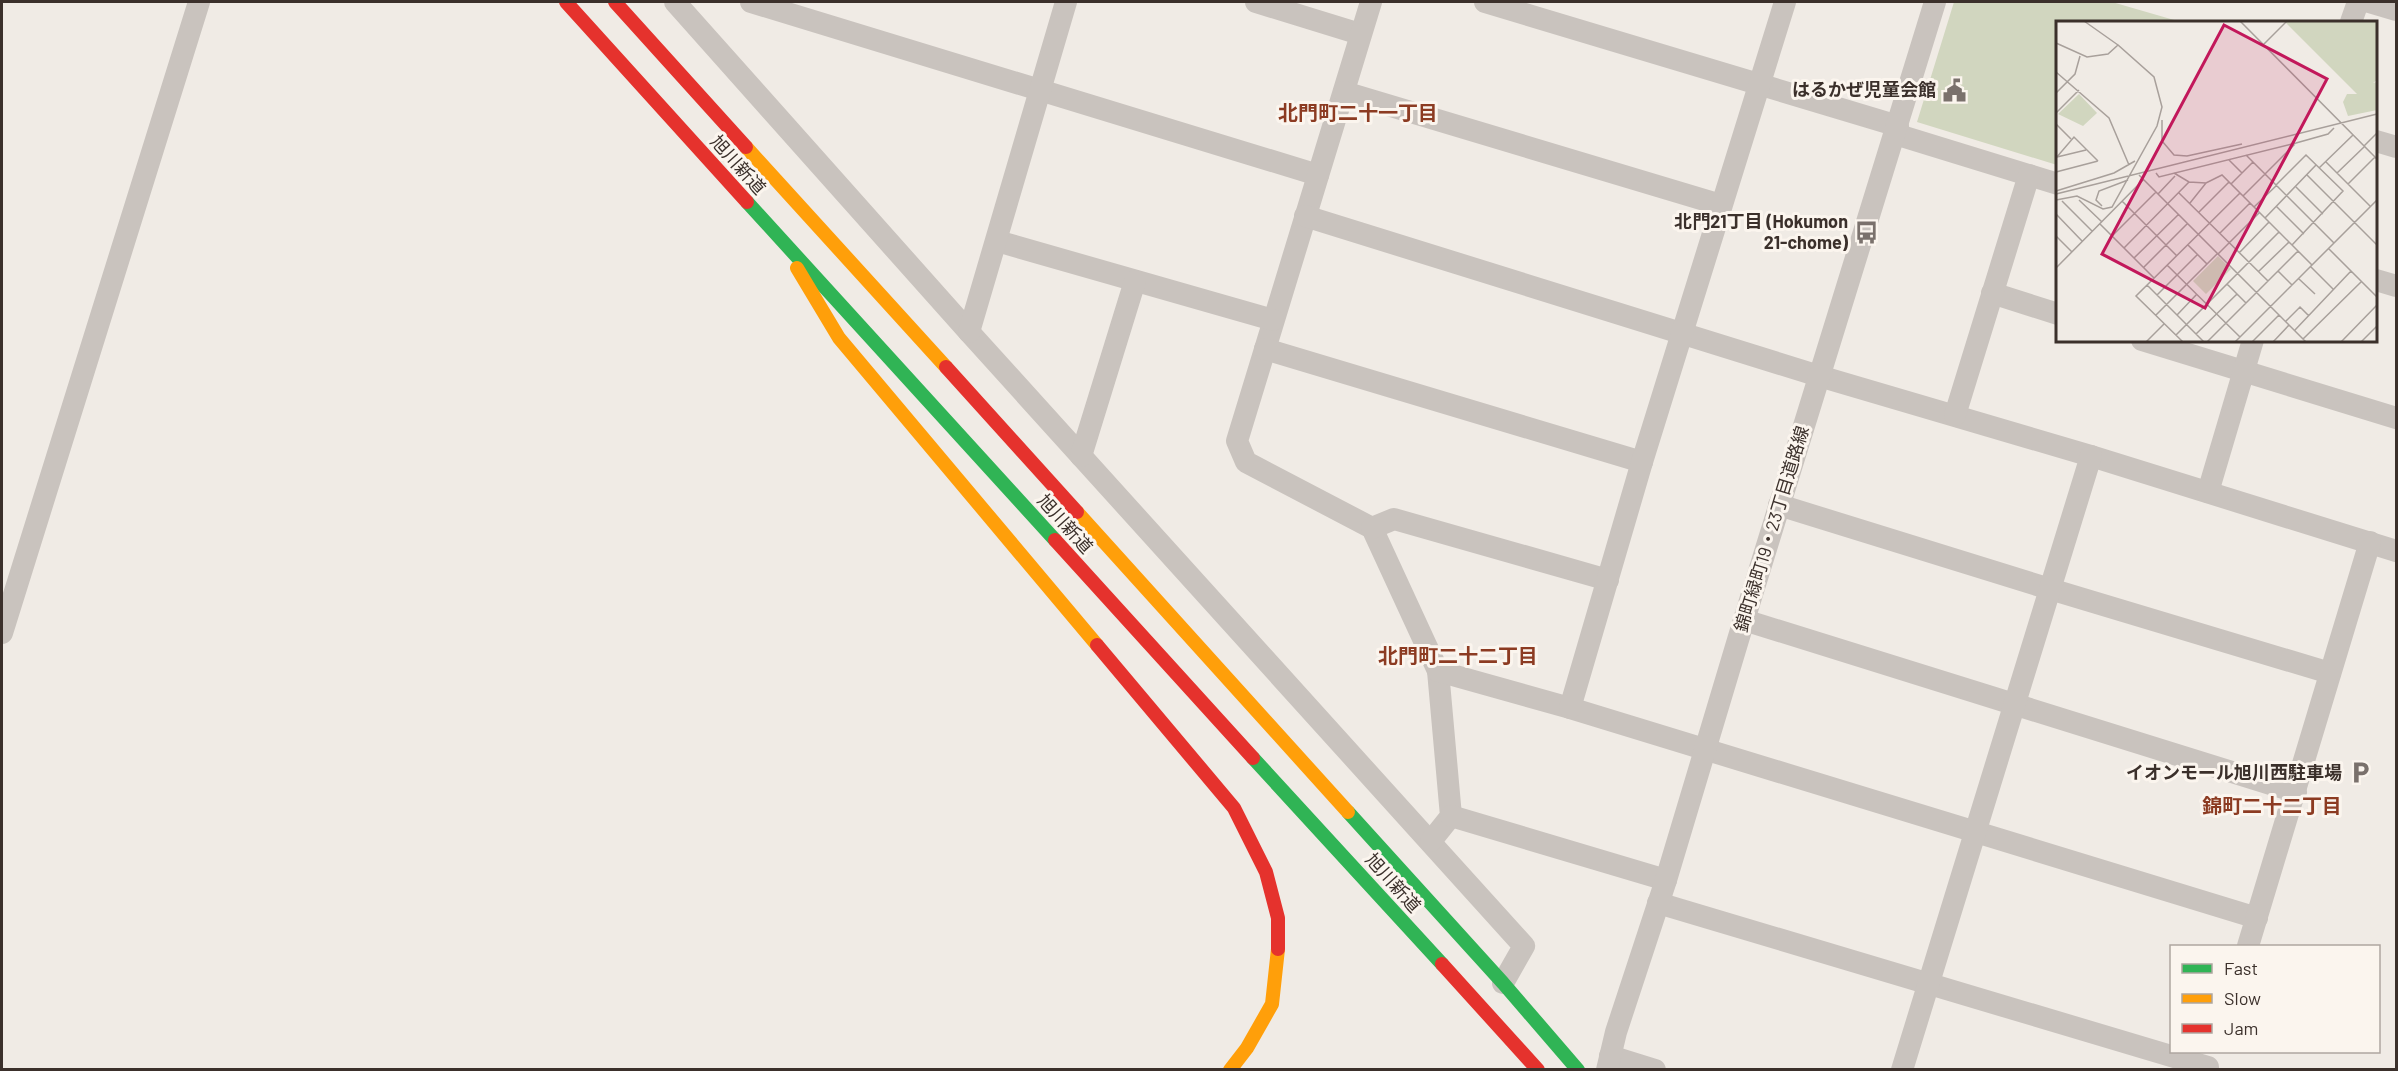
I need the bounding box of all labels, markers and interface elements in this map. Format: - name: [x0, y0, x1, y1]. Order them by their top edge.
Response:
- inset map: [2056, 21, 2377, 342]
- public building icon: はるかぜ児童会館: [1941, 77, 1967, 103]
- place label: はるかぜ児童会館: [1792, 78, 1936, 100]
- district label: 北門町二十一丁目: [1278, 100, 1438, 124]
- street label: 旭川新道: [706, 130, 771, 198]
- place label: 北門21丁目 (Hokumon 21-chome): [1674, 210, 1849, 253]
- bus stop icon: 北門21丁目 (Hokumon 21-chome): [1853, 219, 1879, 245]
- street label: 錦町緑町19・23丁目道路線: [1729, 423, 1813, 634]
- street label: 旭川新道: [1033, 489, 1098, 557]
- district label: 北門町二十二丁目: [1378, 643, 1538, 667]
- parking icon: イオンモール旭川西駐車場: [2347, 760, 2373, 786]
- place label: イオンモール旭川西駐車場: [2126, 761, 2342, 783]
- district label: 錦町二十二丁目: [2202, 793, 2342, 817]
- street label: 旭川新道: [1361, 848, 1426, 916]
- legend: [2170, 945, 2380, 1053]
- text: Fast: [2224, 957, 2258, 979]
- text: Slow: [2224, 987, 2261, 1009]
- text: Jam: [2224, 1017, 2258, 1039]

